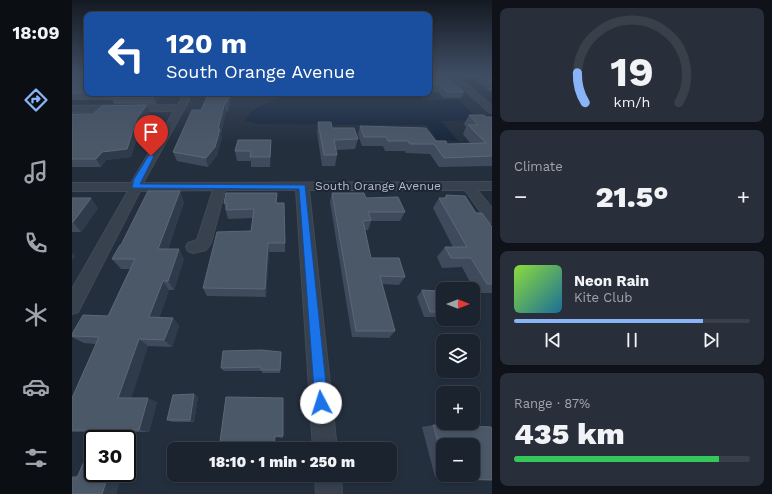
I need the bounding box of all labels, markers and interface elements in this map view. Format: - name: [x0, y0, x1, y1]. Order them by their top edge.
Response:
- text: 18:09: [12, 22, 60, 43]
- text: 120 m: [166, 27, 247, 60]
- icon: left: [100, 28, 152, 80]
- text: 19: [610, 47, 654, 96]
- text: South Orange Avenue: [166, 61, 355, 82]
- icon: directions: [22, 86, 50, 114]
- text: km/h: [614, 93, 650, 109]
- pin: [134, 115, 168, 156]
- icon: arrive: [140, 121, 162, 143]
- icon: music: [22, 158, 50, 186]
- text: Climate: [514, 159, 563, 174]
- street label: South Orange Avenue: [315, 179, 441, 193]
- text: 21.5°: [595, 179, 669, 214]
- text: −: [514, 184, 527, 209]
- text: +: [737, 184, 750, 209]
- icon: phone: [22, 229, 50, 257]
- text: Neon Rain: [574, 272, 649, 290]
- north arrow: [436, 282, 480, 326]
- map controls: [436, 282, 480, 482]
- text: Kite Club: [574, 290, 632, 305]
- icon: climate: [22, 301, 50, 329]
- icon: previous: [542, 329, 564, 351]
- icon: pause: [621, 329, 643, 351]
- icon: next: [700, 329, 722, 351]
- button: layers: [436, 334, 480, 378]
- icon: car: [22, 373, 50, 401]
- position arrow: [300, 382, 342, 424]
- button: +: [436, 386, 480, 430]
- text: Range · 87%: [514, 396, 590, 411]
- text: 435 km: [514, 416, 625, 451]
- speed limit sign: 30: [84, 430, 136, 482]
- button: −: [436, 438, 480, 482]
- icon: filters: [22, 444, 50, 472]
- text: 18:10 · 1 min · 250 m: [209, 453, 355, 471]

